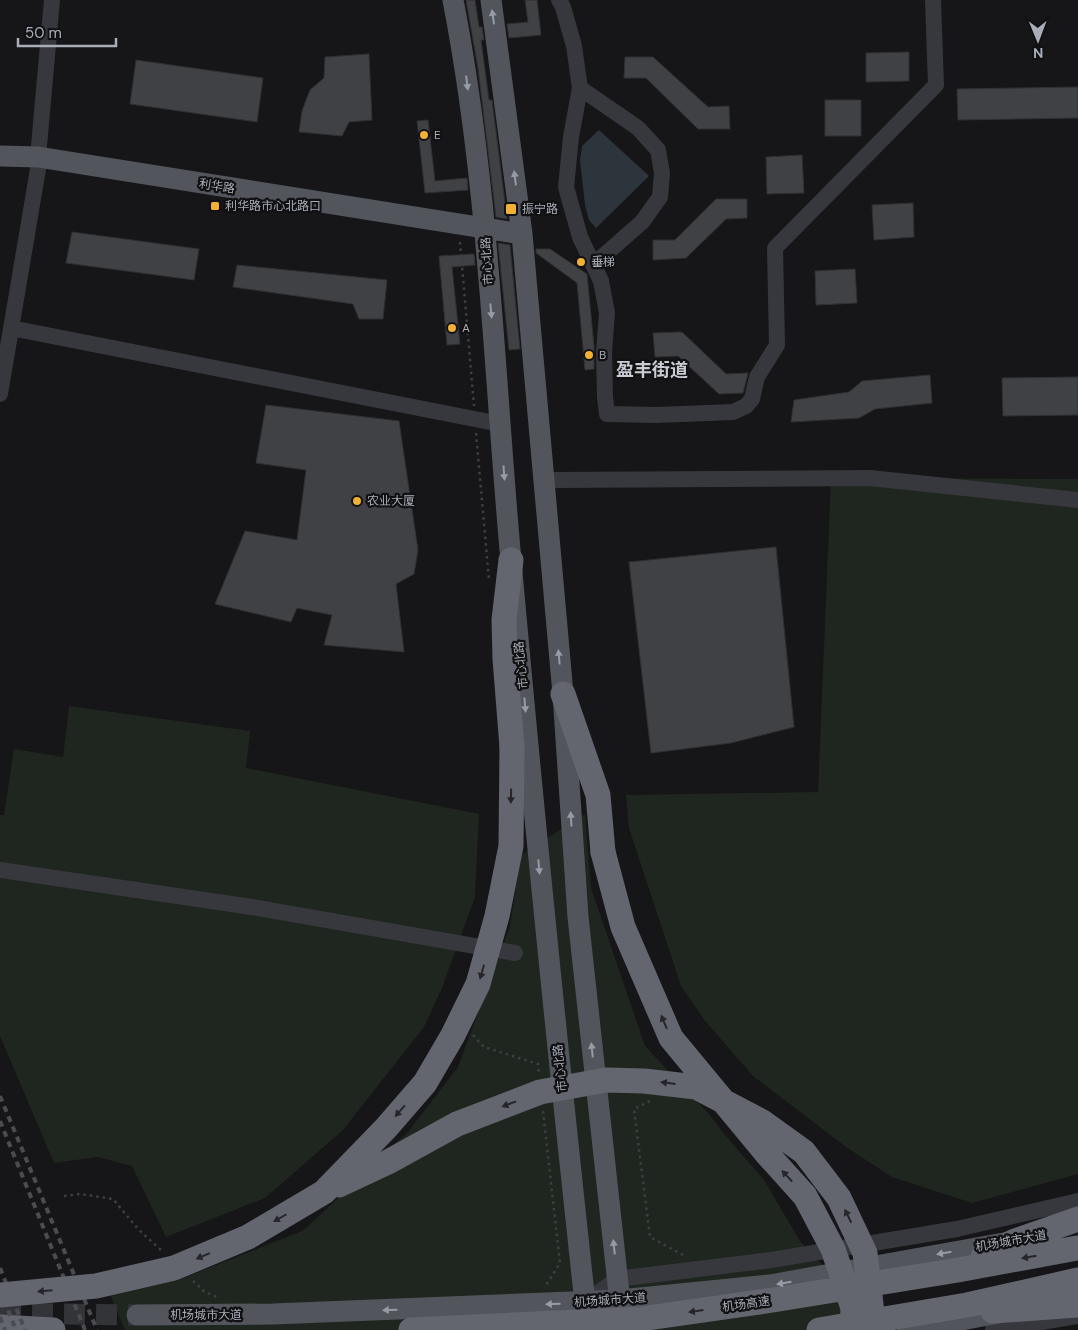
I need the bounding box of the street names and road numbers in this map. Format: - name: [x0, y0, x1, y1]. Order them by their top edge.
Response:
- street label: 利华路: [198, 175, 236, 197]
- street label: 市心北路: [477, 236, 497, 286]
- street label: 市心北路: [511, 640, 531, 690]
- street label: 市心北路: [550, 1043, 570, 1093]
- street label: 机场城市大道: [974, 1227, 1048, 1255]
- street label: 机场城市大道: [574, 1290, 646, 1310]
- street label: 机场高速: [721, 1293, 771, 1315]
- street label: 机场城市大道: [170, 1307, 242, 1323]

